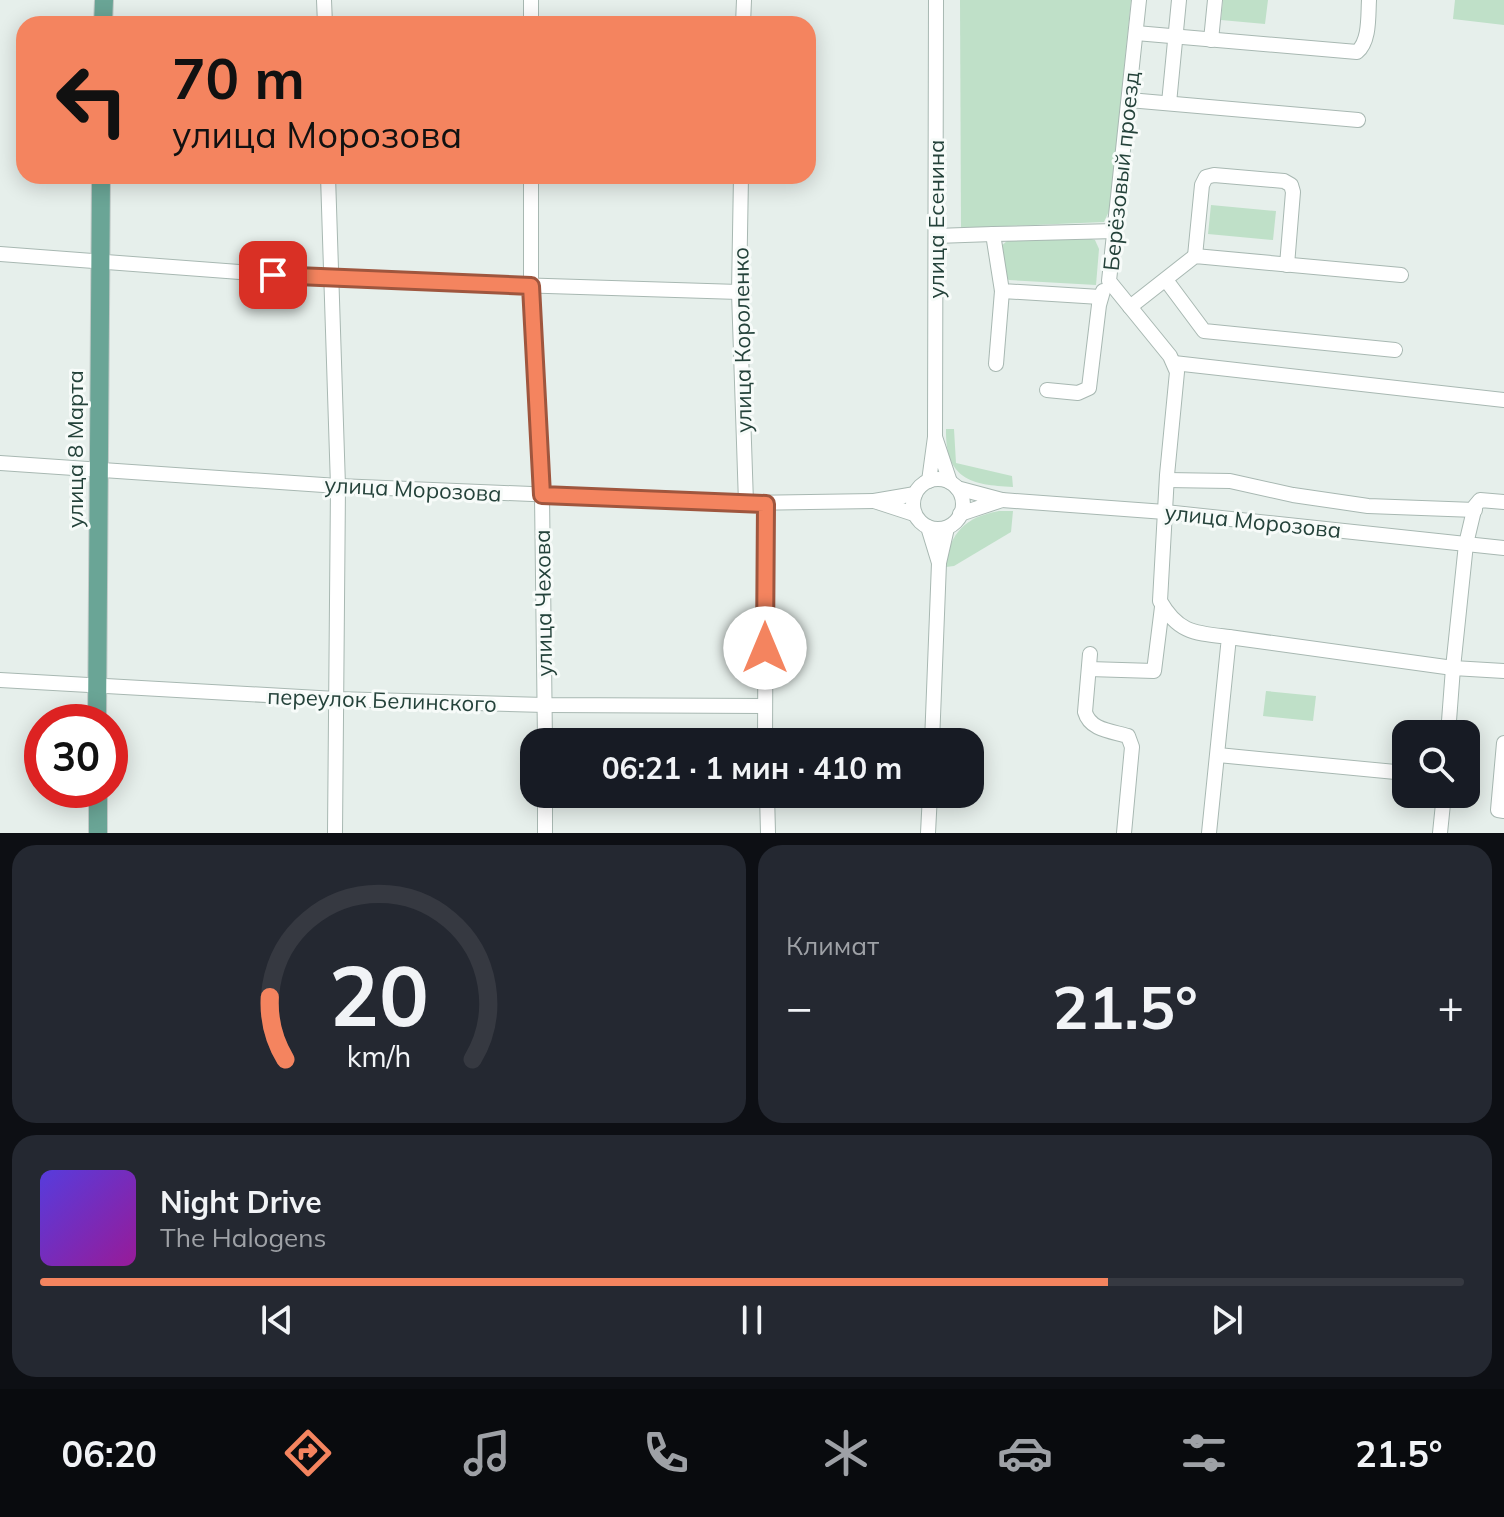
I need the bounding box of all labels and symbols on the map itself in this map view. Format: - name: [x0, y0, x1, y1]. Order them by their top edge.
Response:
- street label: Берёзовый проезд: [1097, 70, 1145, 272]
- street label: улица Есенина: [922, 140, 950, 298]
- pin: [239, 241, 307, 309]
- street label: улица Короленко: [726, 247, 758, 433]
- street label: улица 8 Марта: [61, 370, 89, 528]
- street label: улица Морозова: [324, 470, 502, 508]
- street label: улица Морозова: [1163, 498, 1343, 544]
- street label: улица Чехова: [528, 529, 558, 677]
- position arrow: [723, 606, 807, 690]
- street label: переулок Белинского: [267, 682, 497, 718]
- speed limit sign: 30: [24, 704, 128, 808]

